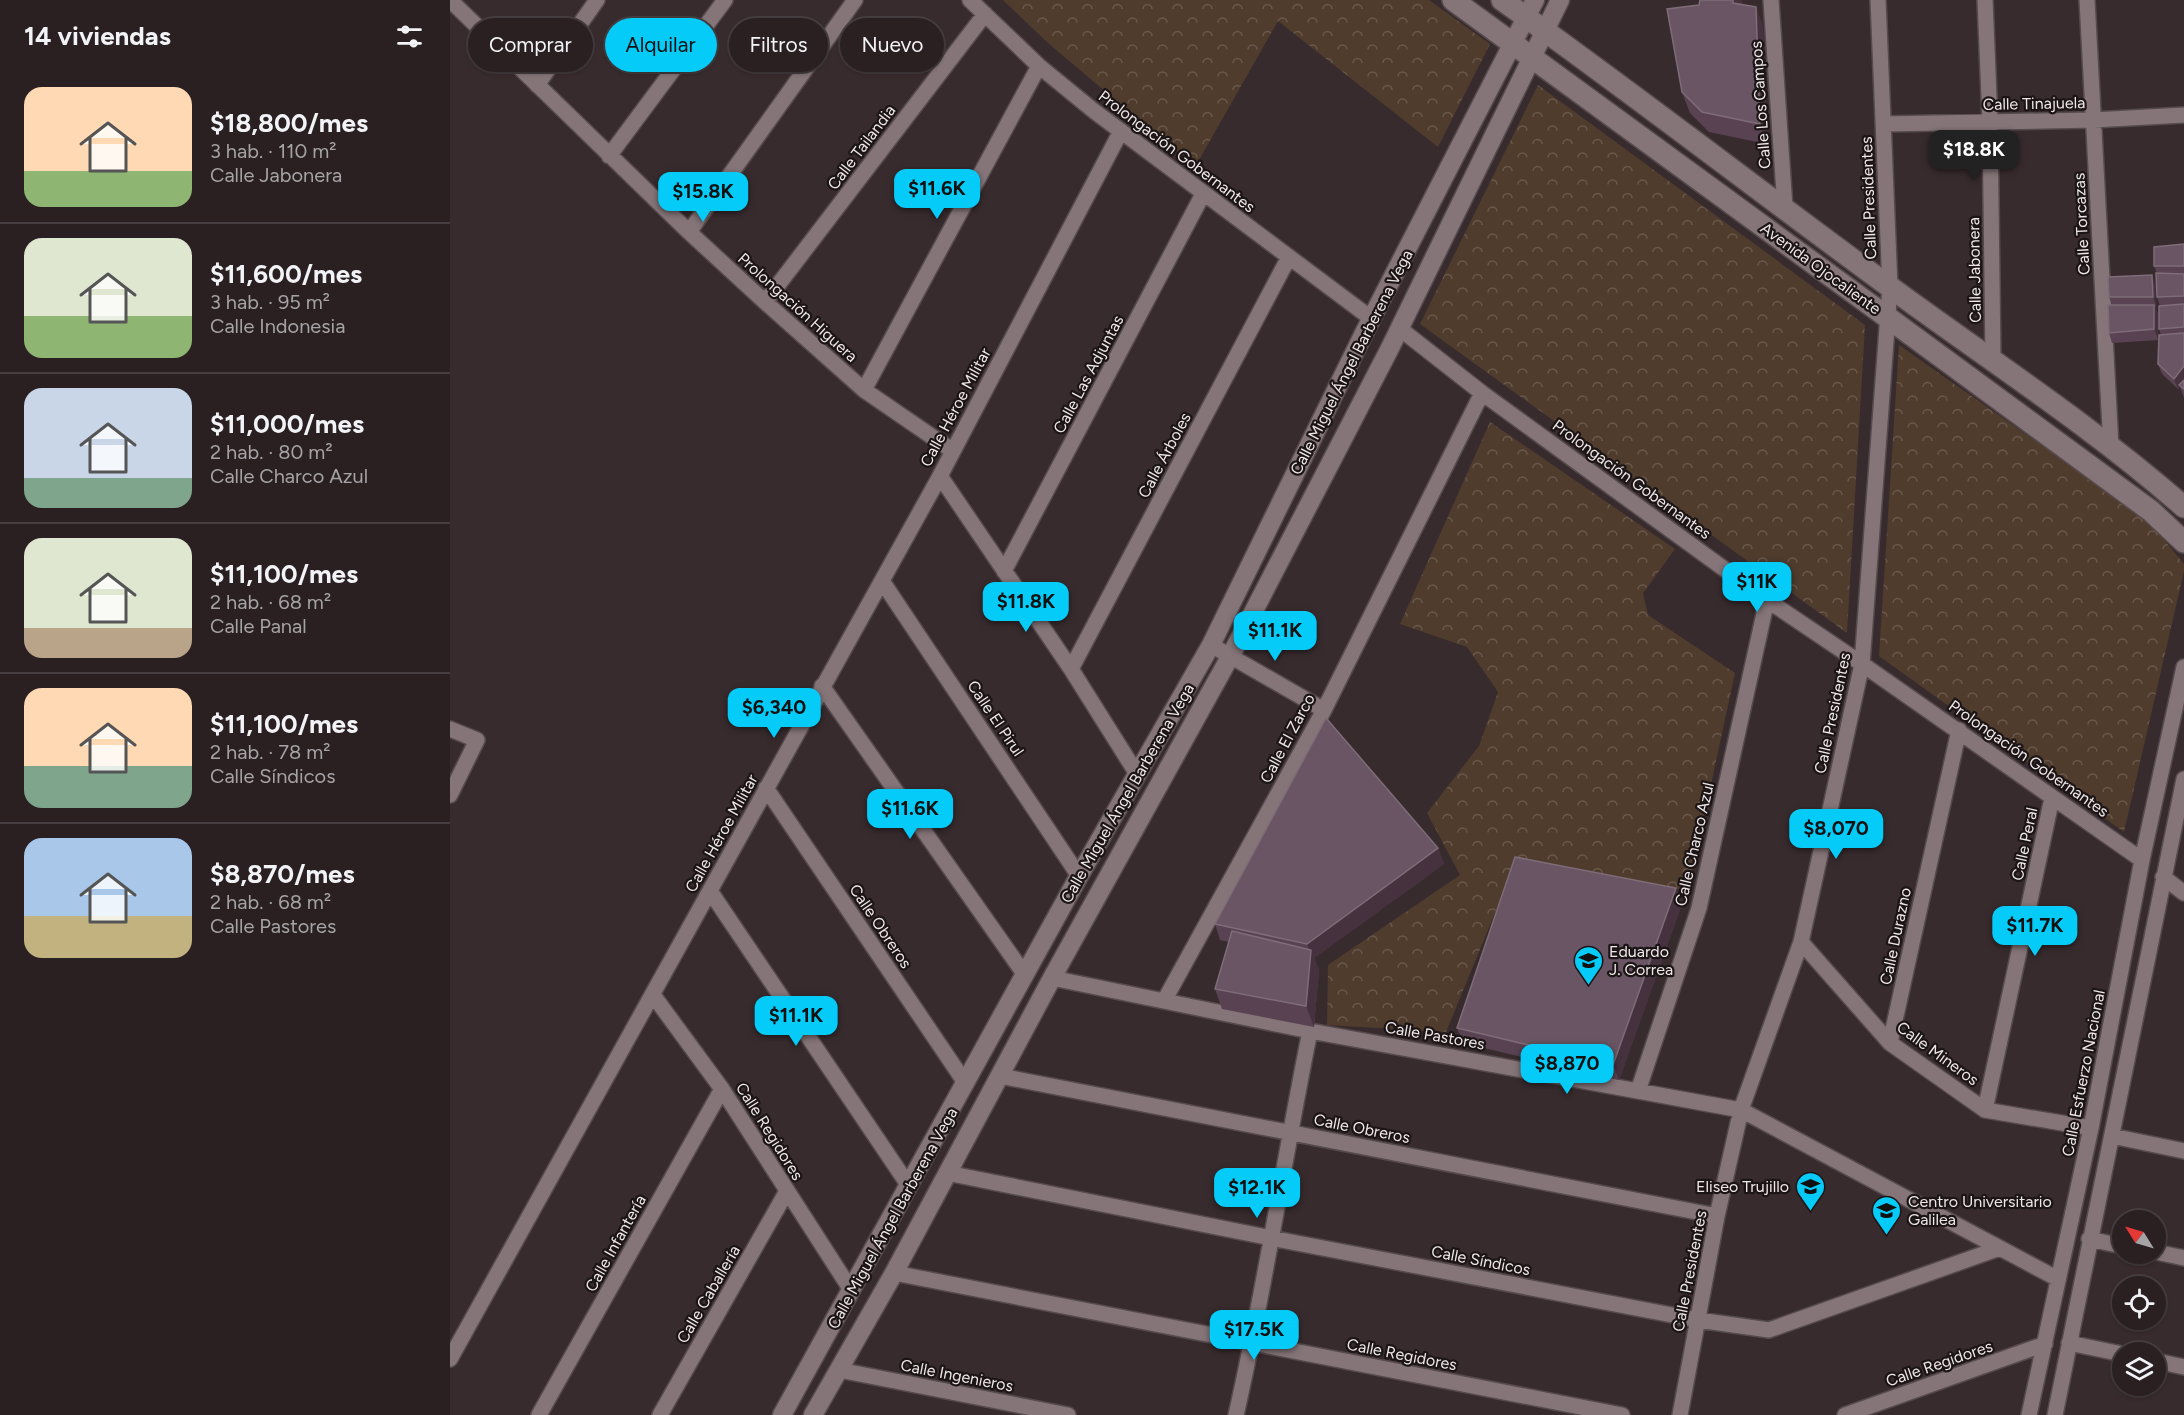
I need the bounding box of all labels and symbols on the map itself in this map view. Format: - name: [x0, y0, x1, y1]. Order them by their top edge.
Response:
- street label: Calle Los Campos: [1747, 40, 1774, 169]
- street label: Prolongación Gobernantes: [1095, 86, 1259, 216]
- street label: Calle Tinajuela: [1982, 93, 2086, 114]
- street label: Calle Tailandia: [823, 101, 899, 193]
- pin: $18.8K: [1925, 130, 2023, 181]
- street label: Calle Presidentes: [1857, 136, 1880, 260]
- pin: $11.6K: [888, 169, 986, 220]
- pin: $15.8K: [654, 172, 752, 223]
- street label: Calle Torcazas: [2069, 172, 2094, 276]
- street label: Calle Jabonera: [1964, 217, 1985, 323]
- street label: Avenida Ojocaliente: [1757, 218, 1885, 319]
- street label: Calle Miguel Ángel Barberena Vega: [1286, 247, 1417, 478]
- street label: Prolongación Higuera: [734, 249, 861, 366]
- street label: Calle Las Adjuntas: [1049, 312, 1128, 437]
- street label: Calle Héroe Militar: [916, 344, 995, 470]
- street label: Calle Árboles: [1134, 409, 1195, 501]
- street label: Prolongación Gobernantes: [1549, 416, 1715, 543]
- pin: $11K: [1721, 562, 1793, 613]
- pin: $11.8K: [977, 582, 1075, 633]
- pin: $11.1K: [1226, 611, 1324, 662]
- street label: Calle Presidentes: [1810, 651, 1855, 775]
- street label: Calle El Pirul: [963, 677, 1028, 760]
- street label: Calle Miguel Ángel Barberena Vega: [1057, 680, 1198, 906]
- pin: $6,340: [725, 688, 823, 739]
- street label: Calle El Zarco: [1256, 690, 1319, 786]
- street label: Prolongación Gobernantes: [1945, 696, 2112, 821]
- street label: Calle Héroe Militar: [681, 771, 762, 895]
- street label: Calle Charco Azul: [1671, 780, 1718, 908]
- pin: $11.6K: [861, 789, 959, 840]
- street label: Calle Peral: [2007, 806, 2042, 882]
- pin: $8,070: [1787, 809, 1885, 860]
- street label: Calle Obreros: [845, 881, 916, 972]
- street label: Calle Durazno: [1876, 886, 1915, 986]
- pin: $11.7K: [1986, 906, 2084, 957]
- place label: Eduardo J. Correa: [1609, 942, 1673, 979]
- school or university icon: Eduardo J. Correa: [1572, 944, 1604, 986]
- street label: Calle Esfuerzo Nacional: [2058, 988, 2109, 1158]
- pin: $11.1K: [747, 996, 845, 1047]
- street label: Calle Pastores: [1384, 1017, 1486, 1054]
- street label: Calle Mineros: [1893, 1017, 1982, 1089]
- pin: $8,870: [1518, 1044, 1616, 1095]
- street label: Calle Regidores: [732, 1079, 807, 1184]
- street label: Calle Miguel Ángel Barberena Vega: [824, 1104, 961, 1332]
- street label: Calle Obreros: [1312, 1110, 1412, 1147]
- pin: $12.1K: [1208, 1168, 1306, 1219]
- school or university icon: Eliseo Trujillo: [1794, 1170, 1826, 1212]
- place label: Eliseo Trujillo: [1696, 1177, 1789, 1196]
- street label: Calle Infantería: [581, 1192, 650, 1295]
- place label: Centro Universitario Galilea: [1908, 1192, 2052, 1229]
- school or university icon: Centro Universitario Galilea: [1871, 1194, 1903, 1236]
- street label: Calle Presidentes: [1668, 1209, 1711, 1333]
- north arrow: [2112, 1210, 2166, 1264]
- street label: Calle Caballería: [673, 1242, 744, 1347]
- street label: Calle Síndicos: [1430, 1242, 1532, 1279]
- pin: $17.5K: [1205, 1310, 1303, 1361]
- street label: Calle Regidores: [1345, 1335, 1458, 1374]
- street label: Calle Regidores: [1883, 1336, 1995, 1391]
- street label: Calle Ingenieros: [899, 1355, 1015, 1396]

